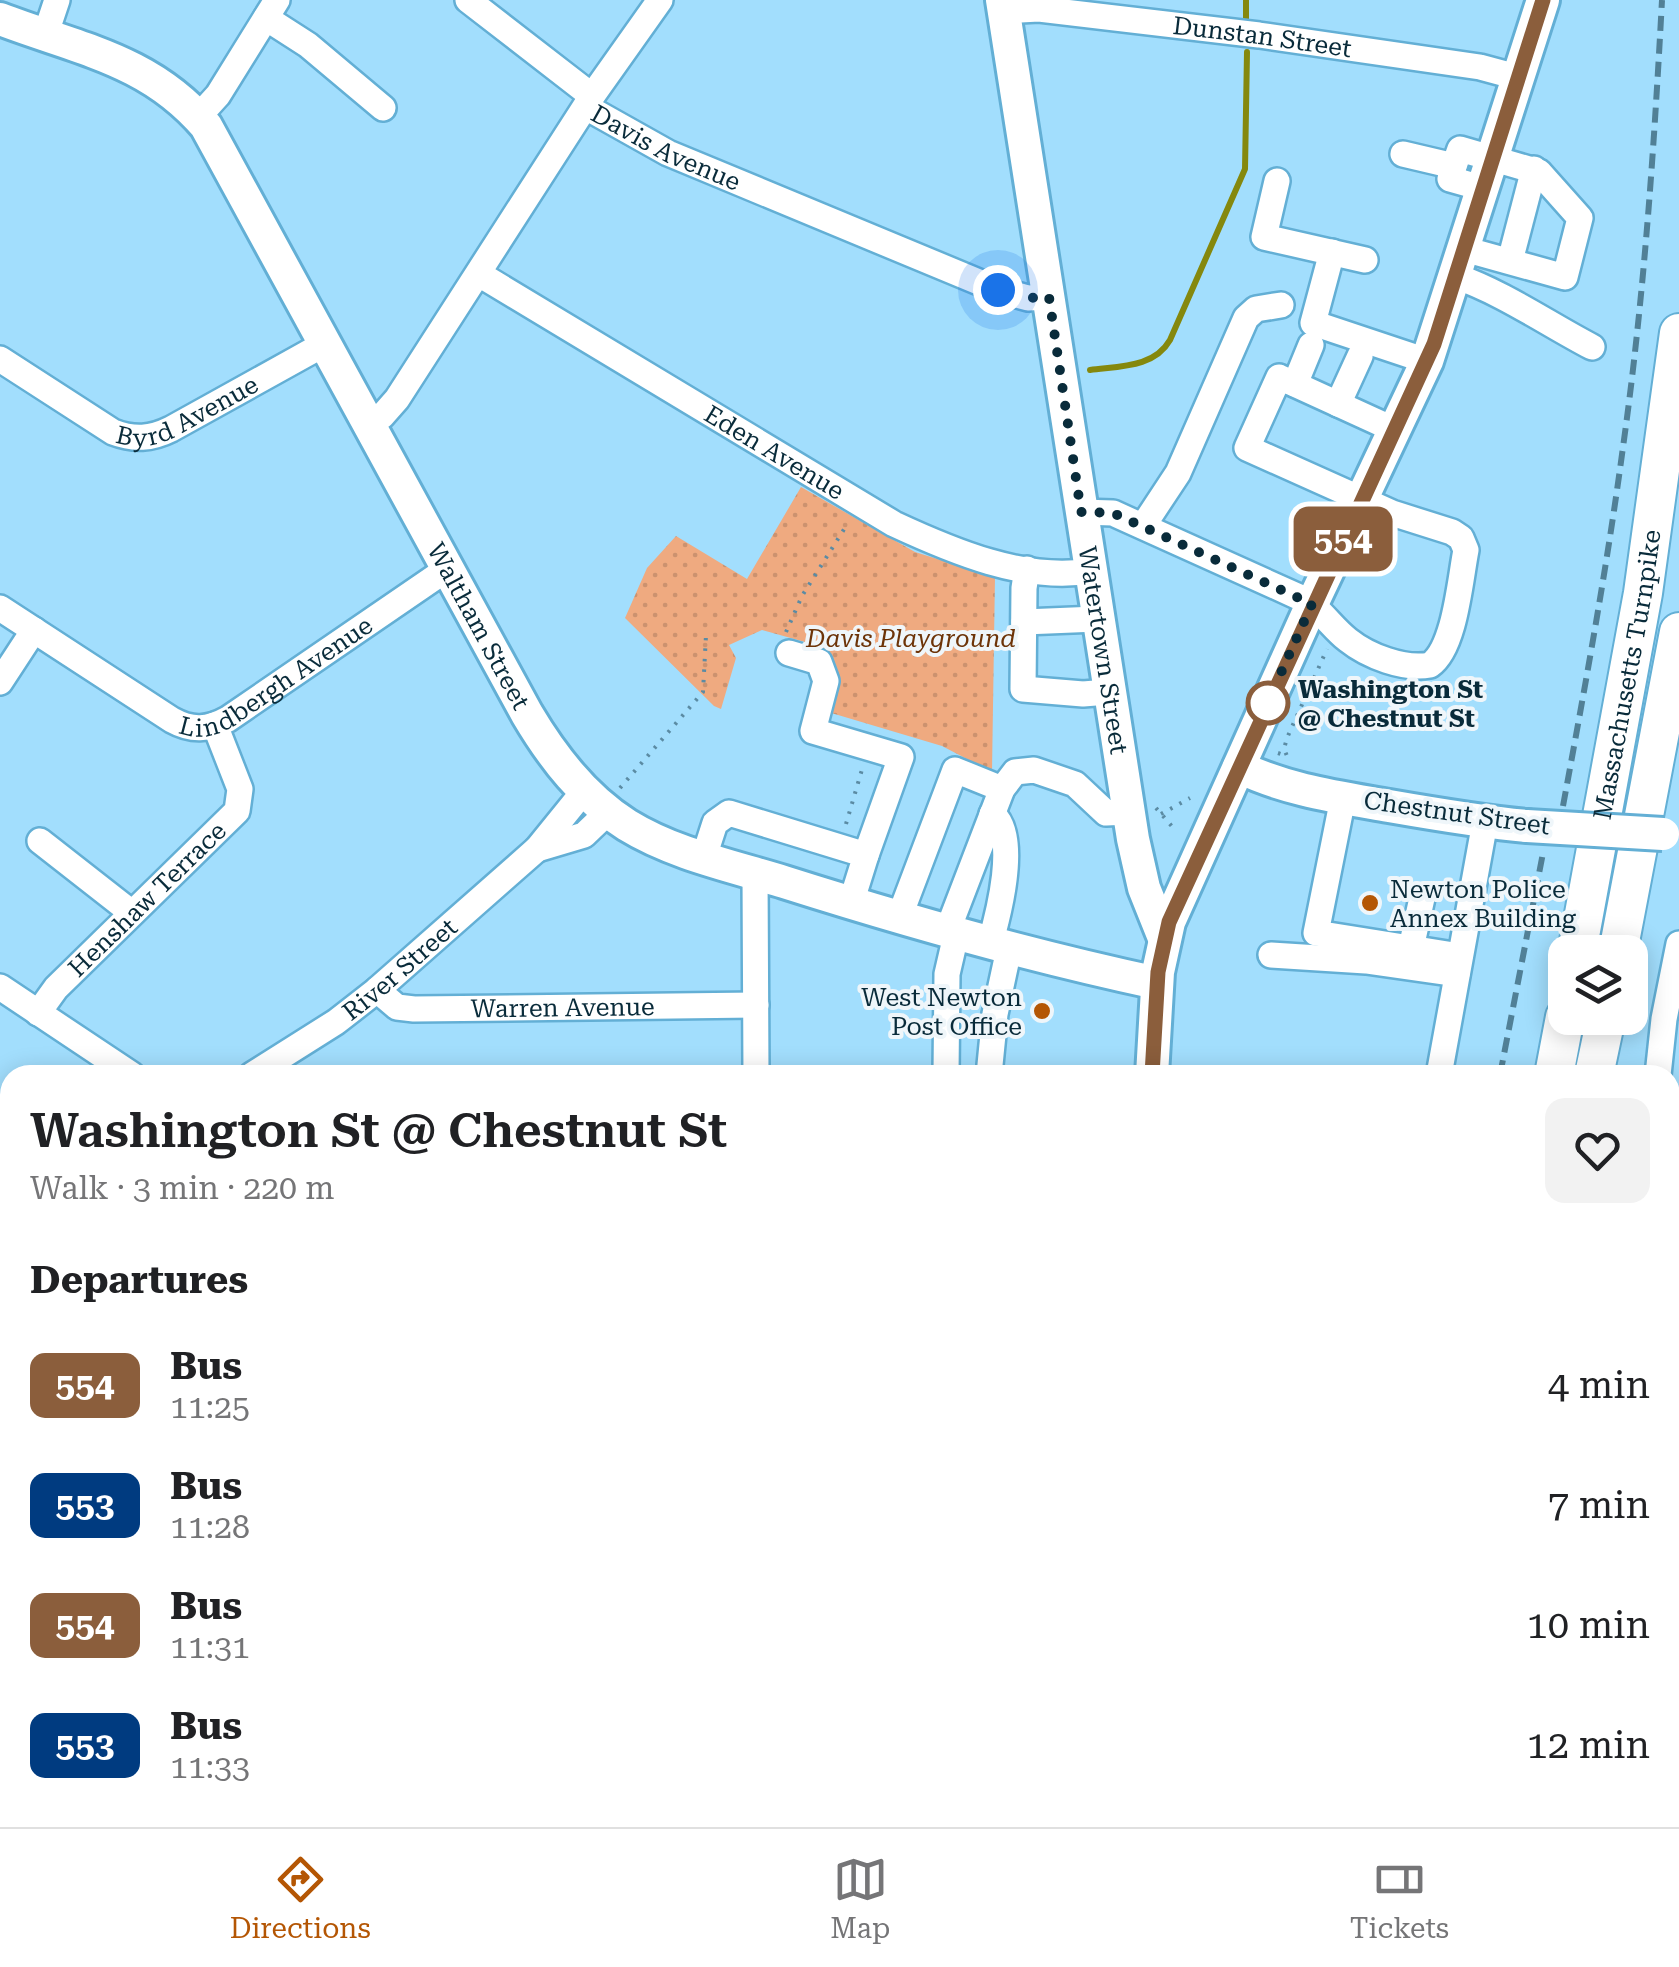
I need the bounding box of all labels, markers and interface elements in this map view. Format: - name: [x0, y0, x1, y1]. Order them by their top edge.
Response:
- street label: Dunstan Street: [1171, 10, 1353, 63]
- street label: Davis Avenue: [586, 99, 745, 196]
- your location: [973, 265, 1023, 315]
- street label: Byrd Avenue: [113, 369, 263, 452]
- street label: Eden Avenue: [699, 399, 850, 505]
- line badge: 554: [1286, 506, 1400, 572]
- text: 554: [1314, 519, 1372, 560]
- street label: Massachusetts Turnpike: [1587, 528, 1666, 822]
- street label: Waltham Street: [422, 538, 536, 714]
- street label: Watertown Street: [1073, 544, 1134, 756]
- street label: Lindbergh Avenue: [176, 610, 378, 742]
- park label: Davis Playground: [805, 624, 1016, 653]
- place label: Washington St @ Chestnut St: [1298, 675, 1483, 733]
- marker: Washington St @ Chestnut St: [1247, 682, 1289, 724]
- street label: Chestnut Street: [1362, 786, 1552, 840]
- street label: Henshaw Terrace: [62, 816, 232, 982]
- place label: Newton Police Annex Building: [1390, 875, 1577, 933]
- marker: Newton Police Annex Building: [1359, 892, 1381, 914]
- street label: River Street: [337, 912, 463, 1026]
- map controls: [1548, 935, 1648, 1035]
- button: layers: [1548, 935, 1648, 1035]
- place label: West Newton Post Office: [861, 983, 1022, 1041]
- street label: Warren Avenue: [470, 992, 655, 1023]
- marker: West Newton Post Office: [1031, 1000, 1053, 1022]
- button: heart: [1545, 1098, 1650, 1203]
- text: Washington St @ Chestnut St: [30, 1103, 727, 1159]
- text: Walk · 3 min · 220 m: [30, 1169, 334, 1207]
- text: Departures: [30, 1258, 248, 1302]
- text: Bus: [170, 1344, 242, 1388]
- text: 4 min: [1548, 1363, 1650, 1407]
- text: 554: [56, 1365, 114, 1406]
- text: 11:25: [170, 1388, 250, 1426]
- text: Bus: [170, 1464, 242, 1508]
- text: 7 min: [1548, 1483, 1650, 1527]
- text: 553: [56, 1485, 114, 1526]
- text: 11:28: [170, 1508, 250, 1546]
- text: Bus: [170, 1584, 242, 1628]
- text: 10 min: [1527, 1603, 1650, 1647]
- text: 554: [56, 1605, 114, 1646]
- text: 11:31: [170, 1628, 250, 1666]
- text: Bus: [170, 1704, 242, 1748]
- text: 12 min: [1527, 1723, 1650, 1767]
- text: 553: [56, 1725, 114, 1766]
- text: 11:33: [170, 1748, 250, 1786]
- tab: Directions: [230, 1852, 371, 1945]
- tab: Map: [830, 1852, 890, 1945]
- tab: Tickets: [1350, 1852, 1449, 1945]

